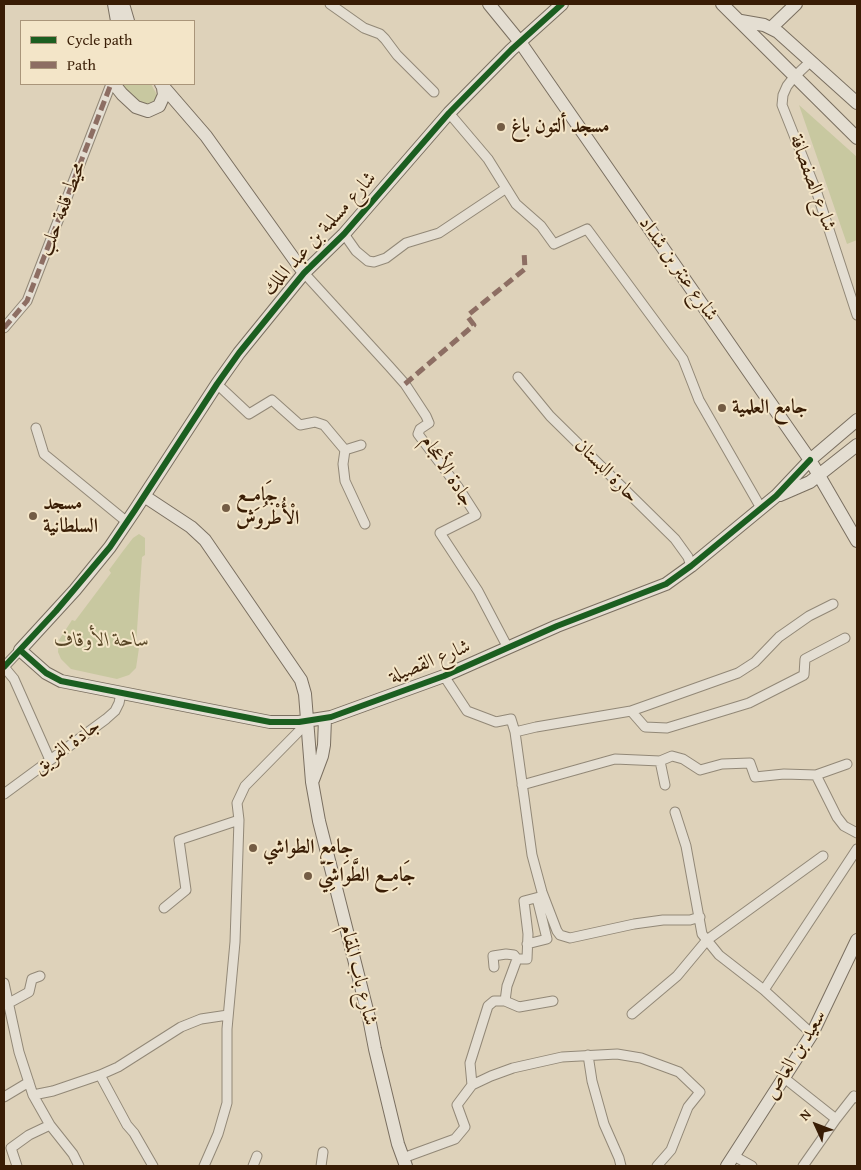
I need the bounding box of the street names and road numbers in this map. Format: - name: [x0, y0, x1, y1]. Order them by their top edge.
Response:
- street label: شارع الصفصافة: [783, 131, 841, 235]
- street label: محيط قلعة حلب: [34, 158, 92, 260]
- street label: شارع مسلمة بن عبد الملك: [258, 167, 382, 301]
- street label: شارع عنتر بن شداد: [633, 212, 723, 326]
- street label: جادة الأعجام: [415, 431, 479, 511]
- street label: حارة البستان: [569, 434, 643, 508]
- street label: شارع القصيلة: [386, 635, 474, 689]
- street label: جادة الفريق: [29, 714, 105, 780]
- street label: شارع باب المقام: [334, 922, 382, 1028]
- street label: سعيد بن العاص: [760, 1006, 832, 1104]

